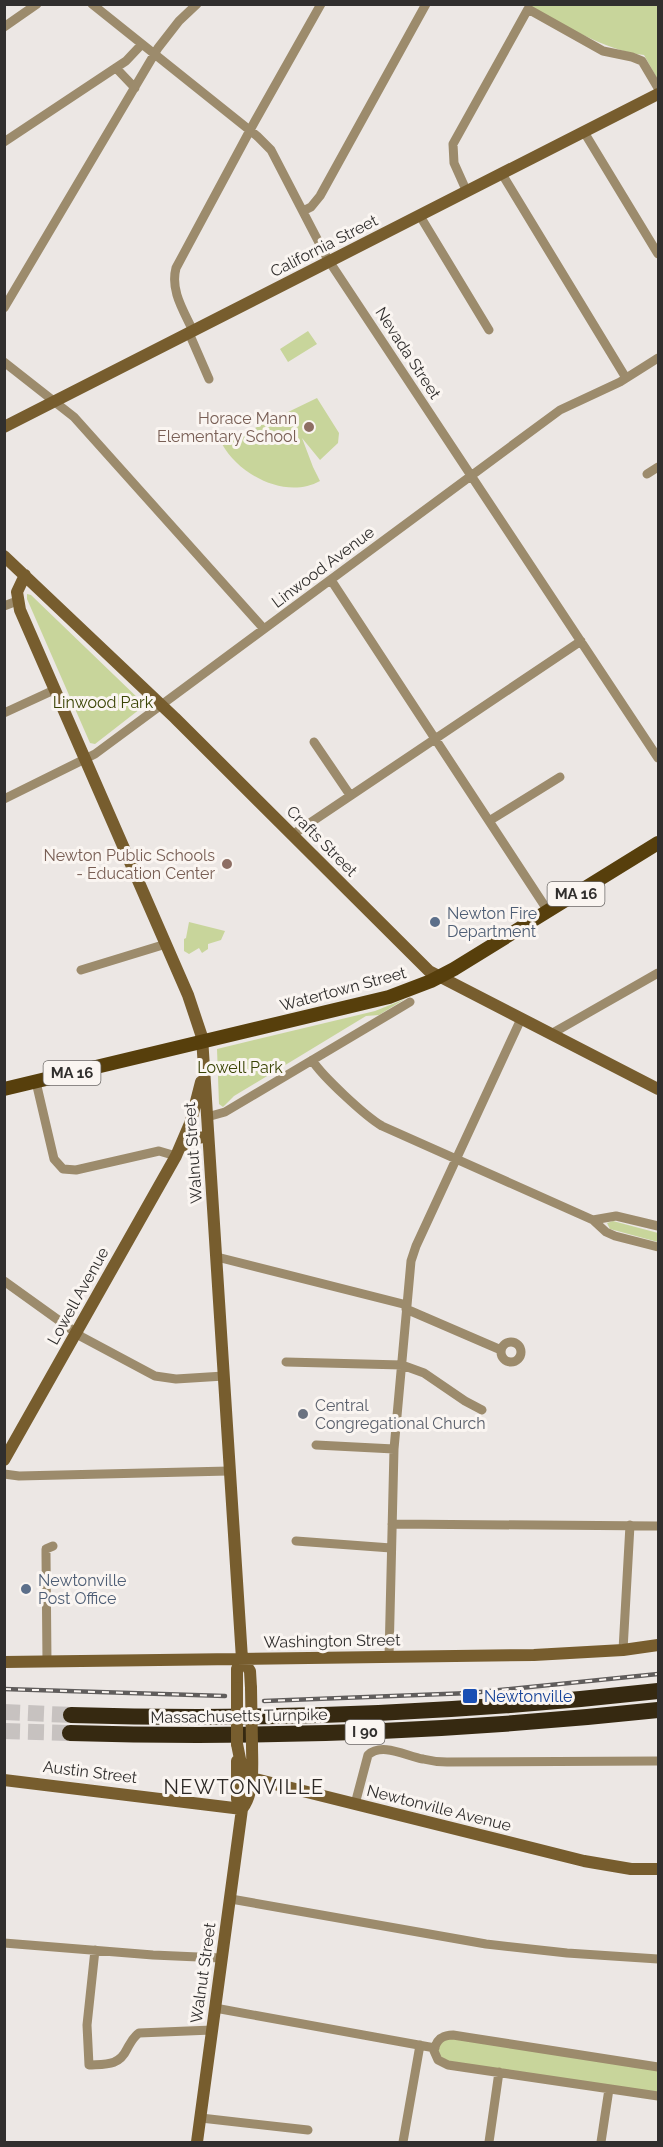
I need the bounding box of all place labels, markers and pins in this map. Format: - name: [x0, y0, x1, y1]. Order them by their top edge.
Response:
- place label: Horace Mann Elementary School: [157, 409, 298, 446]
- marker: Horace Mann Elementary School: [302, 420, 316, 434]
- place label: Newton Public Schools - Education Center: [43, 846, 215, 883]
- marker: Newton Public Schools - Education Center: [220, 857, 234, 871]
- place label: Newton Fire Department: [447, 904, 537, 941]
- marker: Newton Fire Department: [428, 915, 442, 929]
- place label: Central Congregational Church: [315, 1396, 486, 1433]
- marker: Central Congregational Church: [296, 1407, 310, 1421]
- place label: Newtonville Post Office: [38, 1571, 126, 1608]
- marker: Newtonville Post Office: [19, 1582, 33, 1596]
- marker: Newtonville: [461, 1687, 479, 1705]
- place label: Newtonville: [484, 1687, 572, 1706]

